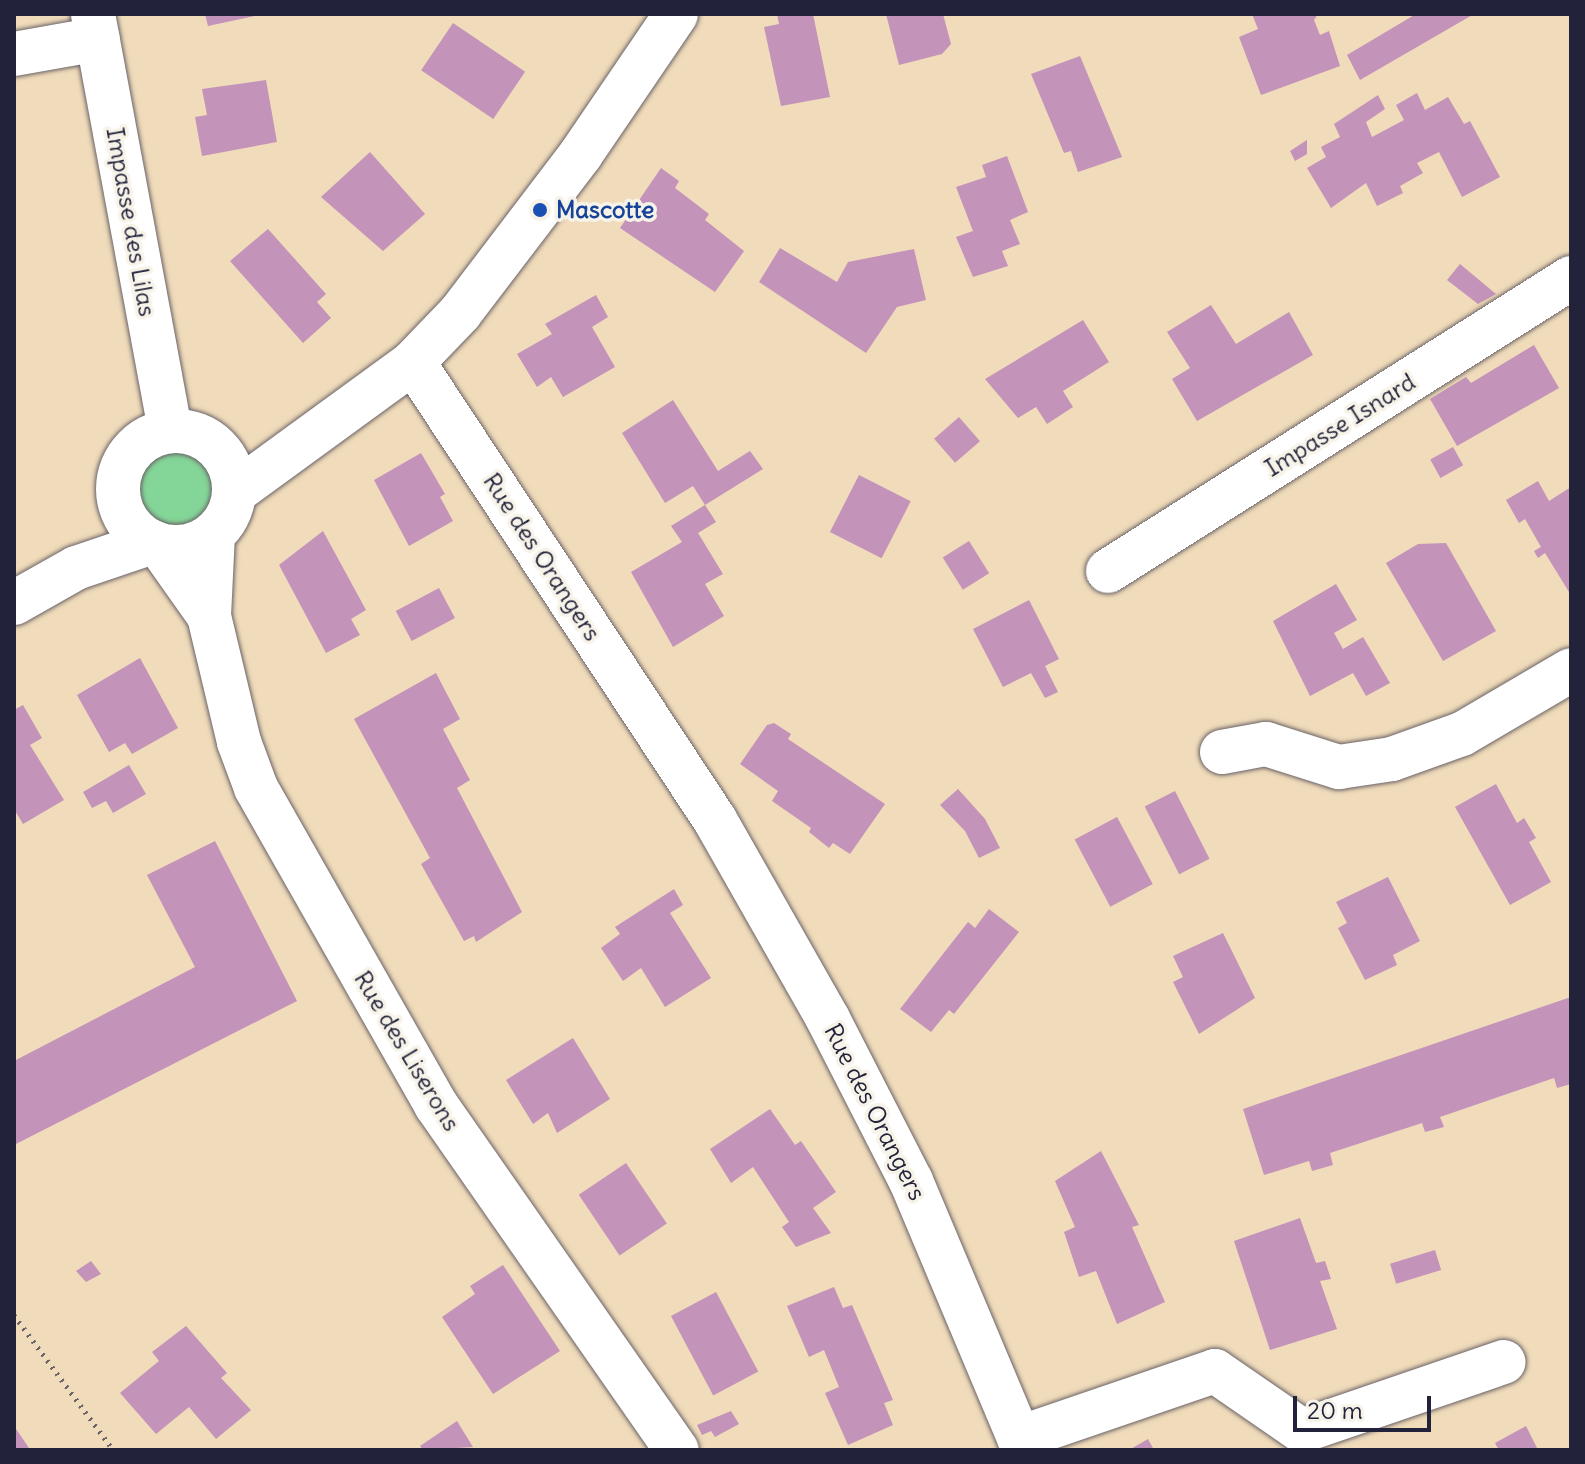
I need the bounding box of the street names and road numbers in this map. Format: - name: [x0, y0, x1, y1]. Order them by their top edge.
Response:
- street label: Impasse des Lilas: [100, 125, 162, 319]
- street label: Impasse Isnard: [1260, 367, 1420, 483]
- street label: Rue des Orangers: [477, 468, 607, 646]
- street label: Rue des Liserons: [348, 966, 466, 1136]
- street label: Rue des Orangers: [818, 1019, 932, 1205]

